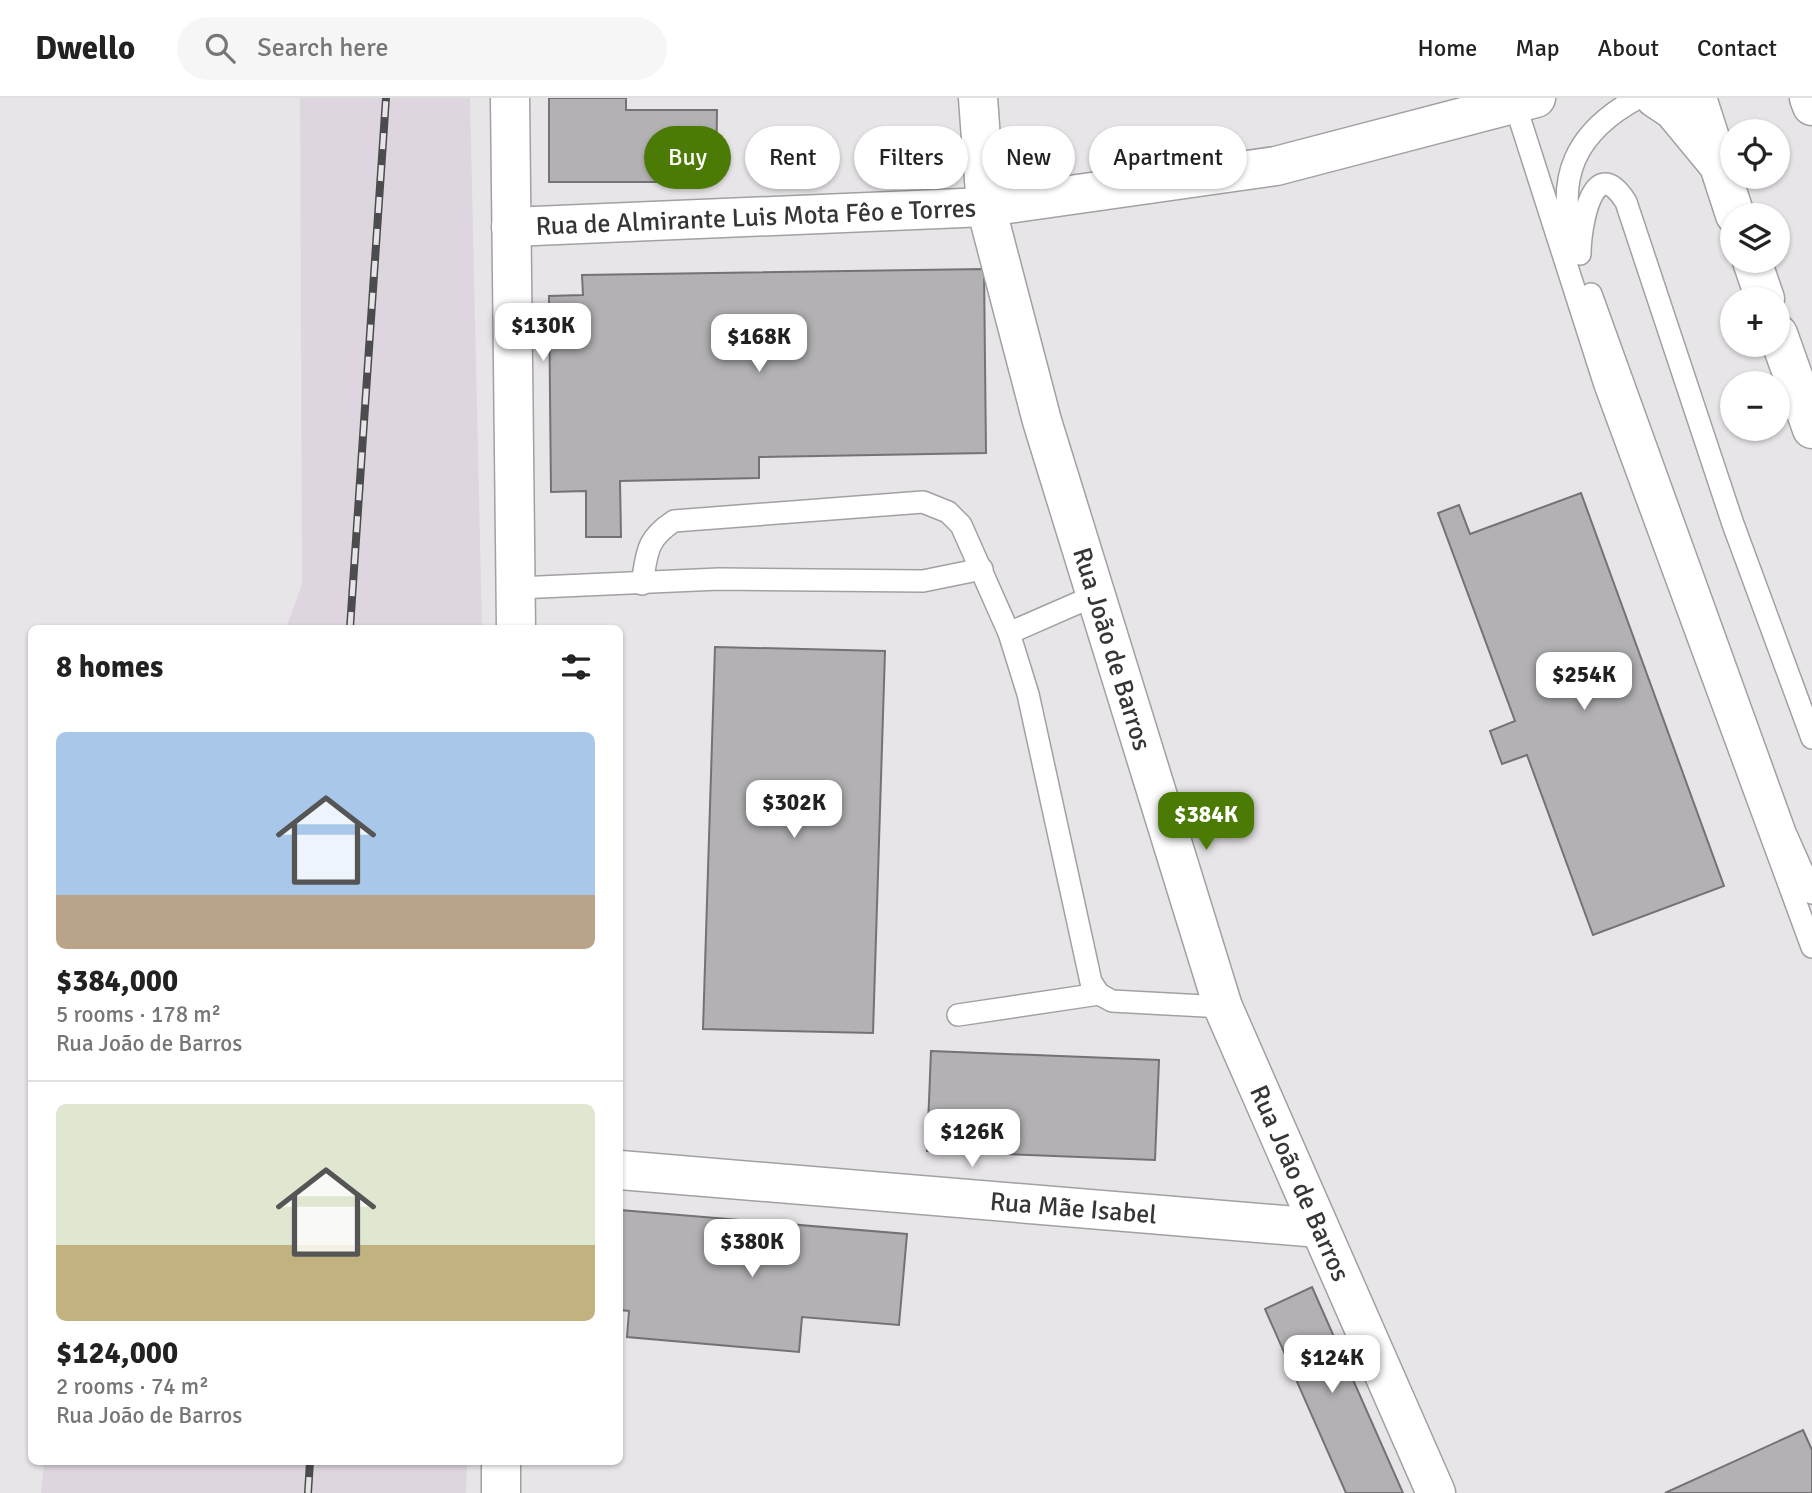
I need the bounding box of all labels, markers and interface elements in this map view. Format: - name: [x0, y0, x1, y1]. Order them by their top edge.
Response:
- search box: [177, 17, 667, 80]
- text: Dwello: [35, 28, 135, 69]
- icon: search: [201, 29, 239, 67]
- text: Search here: [257, 32, 388, 64]
- text: Home: [1417, 33, 1477, 63]
- text: Map: [1515, 33, 1560, 63]
- text: About: [1598, 33, 1659, 63]
- text: Contact: [1697, 33, 1777, 63]
- map controls: [1720, 119, 1790, 441]
- button: locate: [1720, 119, 1790, 189]
- chip: Buy: [644, 126, 731, 189]
- chip: Rent: [745, 126, 840, 189]
- chip: Filters: [854, 126, 968, 189]
- chip: New: [982, 126, 1075, 189]
- chip: Apartment: [1089, 126, 1247, 189]
- street label: Rua de Almirante Luis Mota Fêo e Torres: [535, 192, 977, 243]
- button: layers: [1720, 203, 1790, 273]
- button: +: [1720, 287, 1790, 357]
- pin: $130K: [494, 303, 592, 363]
- text: $130K: [511, 311, 575, 340]
- pin: $168K: [710, 314, 808, 374]
- text: $168K: [727, 322, 791, 351]
- button: −: [1720, 371, 1790, 441]
- street label: Rua João de Barros: [1065, 544, 1158, 755]
- icon: filters: [557, 648, 595, 686]
- text: 8 homes: [56, 649, 163, 686]
- pin: $254K: [1535, 652, 1633, 712]
- text: $254K: [1552, 660, 1616, 689]
- icon: home: [263, 777, 389, 903]
- pin: $302K: [745, 780, 843, 840]
- text: $302K: [762, 788, 826, 817]
- pin: $384K: [1157, 792, 1255, 852]
- text: $384K: [1174, 800, 1238, 829]
- text: $384,000: [56, 963, 178, 1000]
- text: 5 rooms · 178 m²: [56, 1000, 221, 1029]
- text: Rua João de Barros: [56, 1029, 242, 1058]
- street label: Rua João de Barros: [1242, 1080, 1356, 1286]
- pin: $126K: [923, 1110, 1021, 1169]
- text: $126K: [940, 1117, 1004, 1146]
- icon: home: [263, 1149, 389, 1275]
- street label: Rua Mãe Isabel: [989, 1186, 1158, 1231]
- pin: $380K: [703, 1220, 801, 1279]
- text: $380K: [720, 1227, 784, 1256]
- text: $124,000: [56, 1335, 178, 1372]
- pin: $124K: [1283, 1336, 1381, 1395]
- text: $124K: [1300, 1343, 1364, 1372]
- text: 2 rooms · 74 m²: [56, 1372, 209, 1401]
- text: Rua João de Barros: [56, 1401, 242, 1430]

